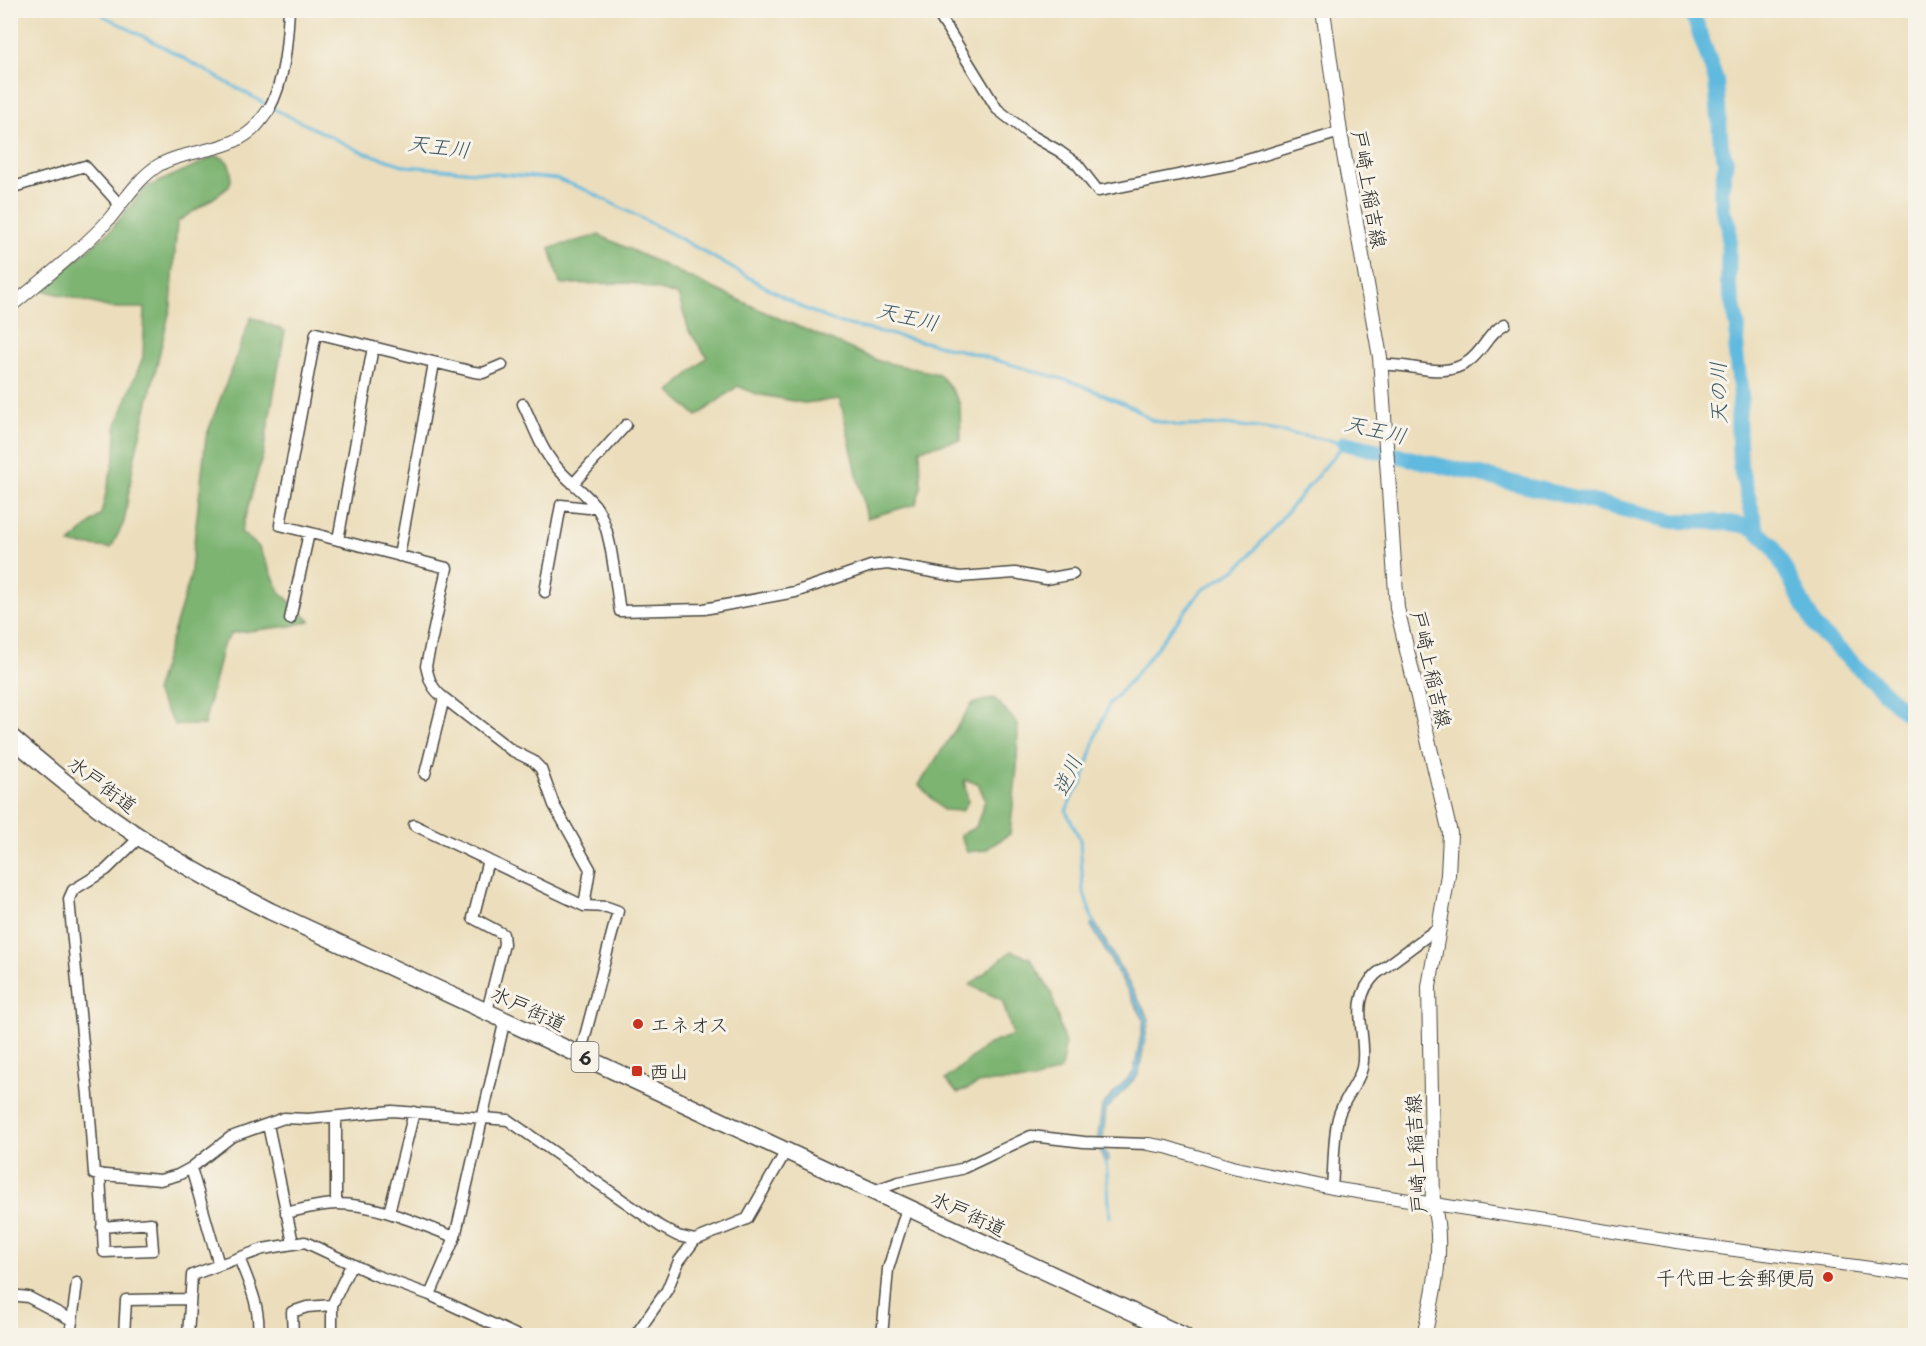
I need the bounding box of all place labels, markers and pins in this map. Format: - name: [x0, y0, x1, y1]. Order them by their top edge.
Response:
- place label: エネオス: [650, 1009, 729, 1039]
- marker: エネオス: [631, 1017, 645, 1031]
- place label: 西山: [649, 1056, 689, 1086]
- marker: 西山: [630, 1064, 644, 1078]
- place label: 千代田七会郵便局: [1656, 1262, 1816, 1292]
- marker: 千代田七会郵便局: [1821, 1270, 1835, 1284]

